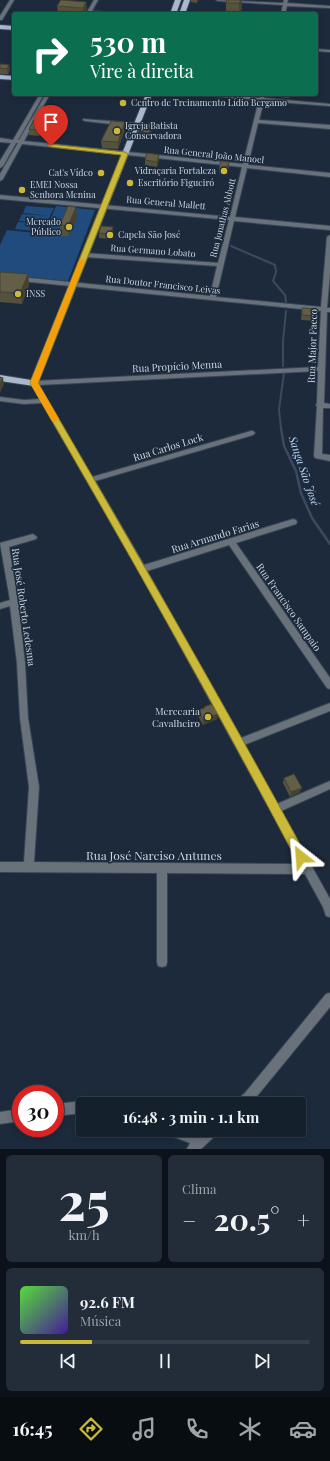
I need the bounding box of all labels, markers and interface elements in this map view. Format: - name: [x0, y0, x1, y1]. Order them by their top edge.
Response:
- text: 530 m: [90, 23, 166, 60]
- icon: right: [24, 28, 76, 80]
- text: Vire à direita: [90, 59, 194, 83]
- place label: Centro de Treinamento Lídio Bergamo: [131, 96, 287, 108]
- marker: Centro de Treinamento Lídio Bergamo: [118, 98, 128, 108]
- pin: [34, 105, 68, 146]
- icon: arrive: [40, 111, 62, 133]
- place label: Igreja Batista Conservadora: [125, 119, 182, 141]
- marker: Igreja Batista Conservadora: [112, 126, 122, 136]
- street label: Rua General João Manoel: [163, 143, 265, 165]
- place label: Vidraçaria Fortaleza: [134, 164, 217, 176]
- place label: Cat's Vídeo: [49, 166, 93, 178]
- marker: Vidraçaria Fortaleza: [219, 166, 229, 176]
- marker: Cat's Vídeo: [96, 168, 106, 178]
- place label: Escritório Figueiró: [138, 176, 214, 188]
- street label: Rua Jonathas Abbott: [206, 176, 238, 258]
- place label: EMEI Nossa Senhora Menina: [30, 178, 96, 200]
- marker: Escritório Figueiró: [125, 178, 135, 188]
- marker: EMEI Nossa Senhora Menina: [17, 185, 27, 195]
- street label: Rua General Mallett: [126, 193, 207, 212]
- place label: Mercado Público: [26, 215, 61, 237]
- marker: Mercado Público: [64, 222, 74, 232]
- place label: Capela São José: [118, 228, 181, 240]
- marker: Capela São José: [105, 230, 115, 240]
- street label: Rua Germano Lobato: [110, 241, 196, 259]
- street label: Rua Doutor Francisco Leivas: [105, 272, 221, 296]
- place label: INSS: [26, 287, 45, 299]
- marker: INSS: [13, 289, 23, 299]
- street label: Rua Major Faeco: [304, 308, 320, 383]
- street label: Rua Propício Menna: [132, 357, 222, 375]
- street label: Rua Carlos Lock: [131, 430, 205, 464]
- water label: Sanga São José: [285, 433, 324, 509]
- street label: Rua Armando Farias: [169, 516, 261, 556]
- street label: Rua José Roberto Ledesma: [9, 547, 39, 667]
- street label: Rua Francisco Sampaio: [253, 560, 325, 654]
- place label: Mercearia Cavalheiro: [152, 704, 201, 730]
- marker: Mercearia Cavalheiro: [203, 712, 213, 722]
- position arrow: [280, 836, 322, 878]
- street label: Rua José Narciso Antunes: [86, 847, 222, 863]
- speed limit sign: 30: [12, 1085, 64, 1137]
- text: 16:48 · 3 min · 1.1 km: [123, 1107, 259, 1127]
- text: 25: [58, 1165, 110, 1234]
- text: Clima: [182, 1180, 217, 1197]
- text: 20.5°: [214, 1199, 280, 1239]
- text: −: [182, 1205, 196, 1235]
- text: +: [297, 1205, 310, 1235]
- text: km/h: [68, 1226, 100, 1243]
- text: 92.6 FM: [80, 1292, 135, 1312]
- text: Música: [80, 1312, 121, 1329]
- icon: previous: [57, 1350, 79, 1372]
- icon: pause: [154, 1350, 176, 1372]
- icon: next: [251, 1350, 273, 1372]
- icon: directions: [77, 1415, 105, 1443]
- icon: music: [130, 1415, 158, 1443]
- icon: phone: [183, 1415, 211, 1443]
- icon: climate: [236, 1415, 264, 1443]
- icon: car: [289, 1415, 317, 1443]
- text: 16:45: [13, 1417, 52, 1441]

